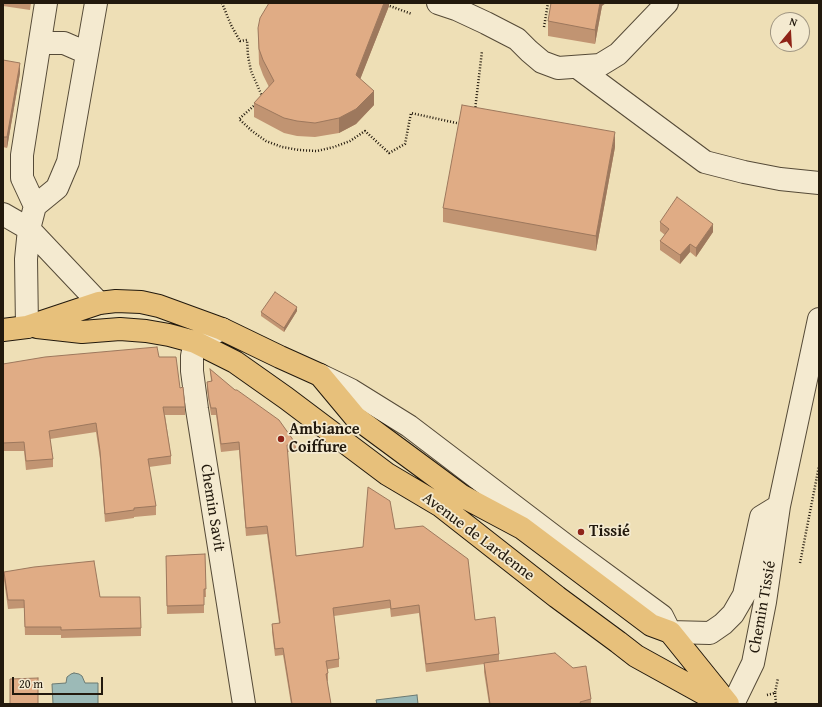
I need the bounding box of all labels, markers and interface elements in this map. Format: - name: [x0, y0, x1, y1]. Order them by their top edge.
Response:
- north arrow: [770, 12, 810, 52]
- text: N: [787, 13, 799, 30]
- place label: Ambiance Coiffure: [289, 420, 360, 458]
- marker: Ambiance Coiffure: [276, 434, 286, 444]
- street label: Chemin Savit: [196, 463, 228, 553]
- street label: Avenue de Lardenne: [418, 489, 538, 585]
- place label: Tissié: [589, 522, 630, 542]
- marker: Tissié: [576, 527, 586, 537]
- street label: Chemin Tissié: [745, 559, 781, 655]
- scale bar: [14, 669, 105, 695]
- text: 20 m: [19, 675, 43, 692]

